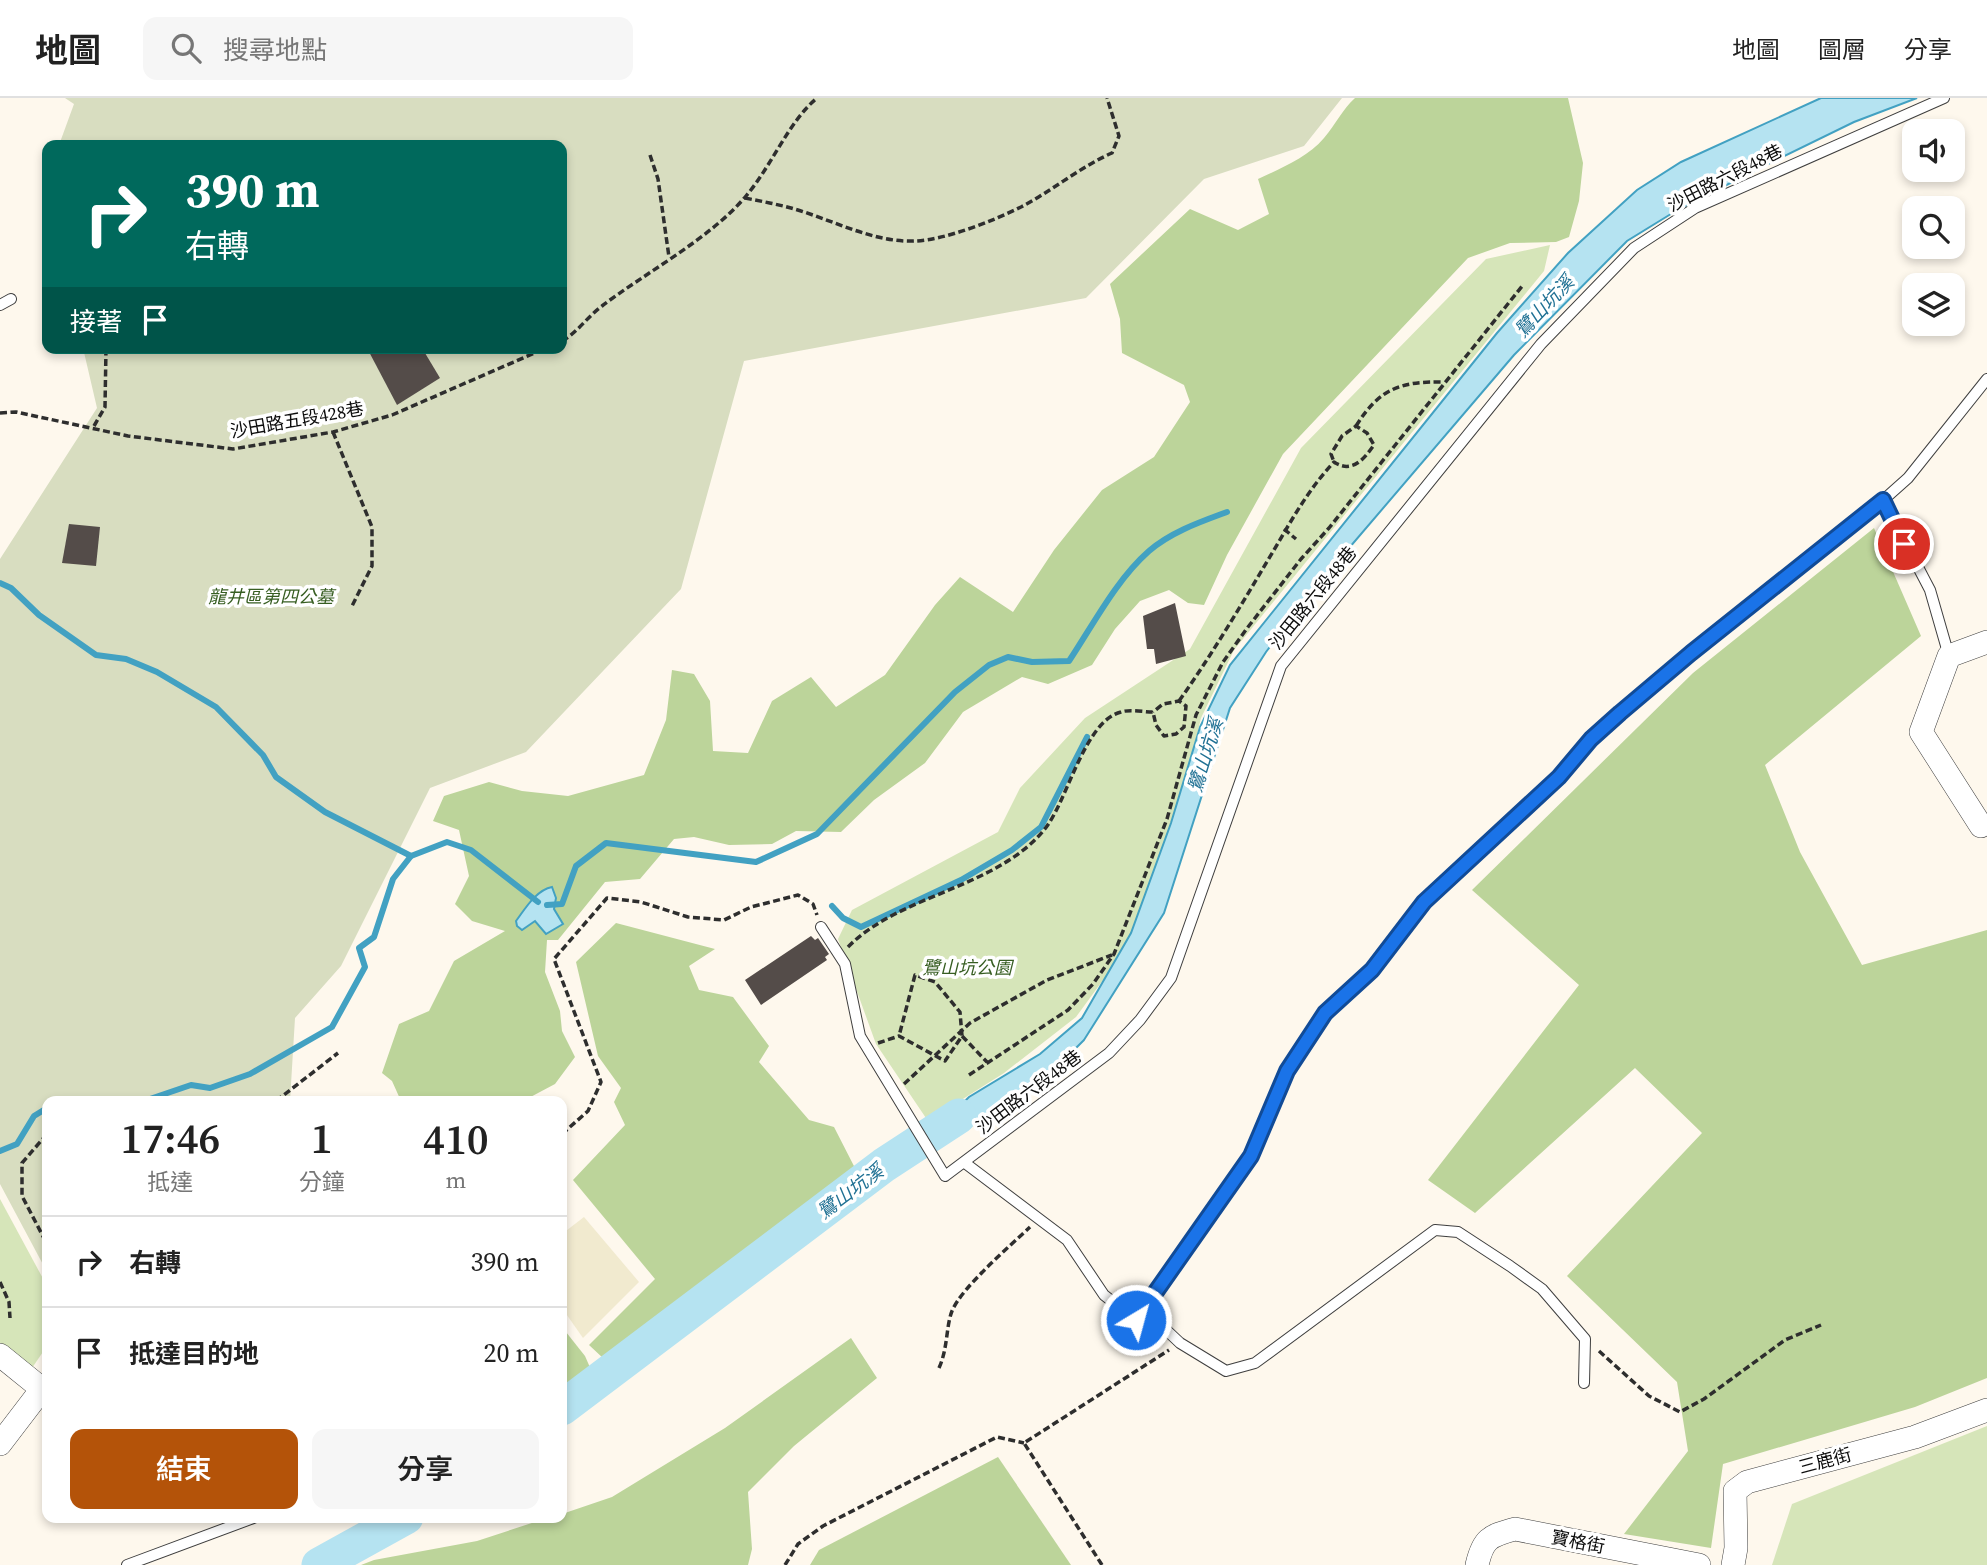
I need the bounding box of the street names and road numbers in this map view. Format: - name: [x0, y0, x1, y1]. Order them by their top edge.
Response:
- street label: 沙田路六段48巷: [1663, 138, 1787, 217]
- street label: 沙田路五段428巷: [228, 395, 366, 444]
- street label: 沙田路六段48巷: [1263, 541, 1362, 655]
- street label: 沙田路六段48巷: [971, 1044, 1087, 1139]
- street label: 三鹿街: [1796, 1441, 1854, 1480]
- street label: 寶格街: [1549, 1524, 1607, 1559]

